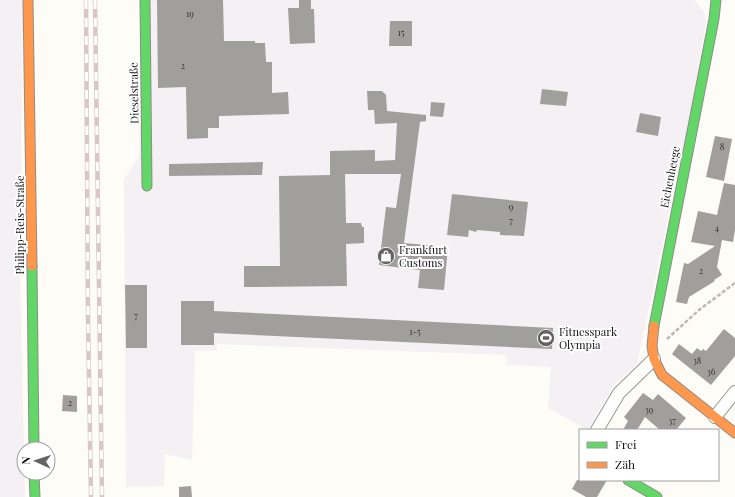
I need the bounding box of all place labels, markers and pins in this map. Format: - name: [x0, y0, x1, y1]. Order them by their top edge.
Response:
- place label: Frankfurt Customs: [399, 242, 447, 270]
- shop icon: Frankfurt Customs: [376, 246, 396, 266]
- place label: Fitnesspark Olympia: [559, 324, 617, 352]
- sports icon: Fitnesspark Olympia: [536, 328, 556, 348]

